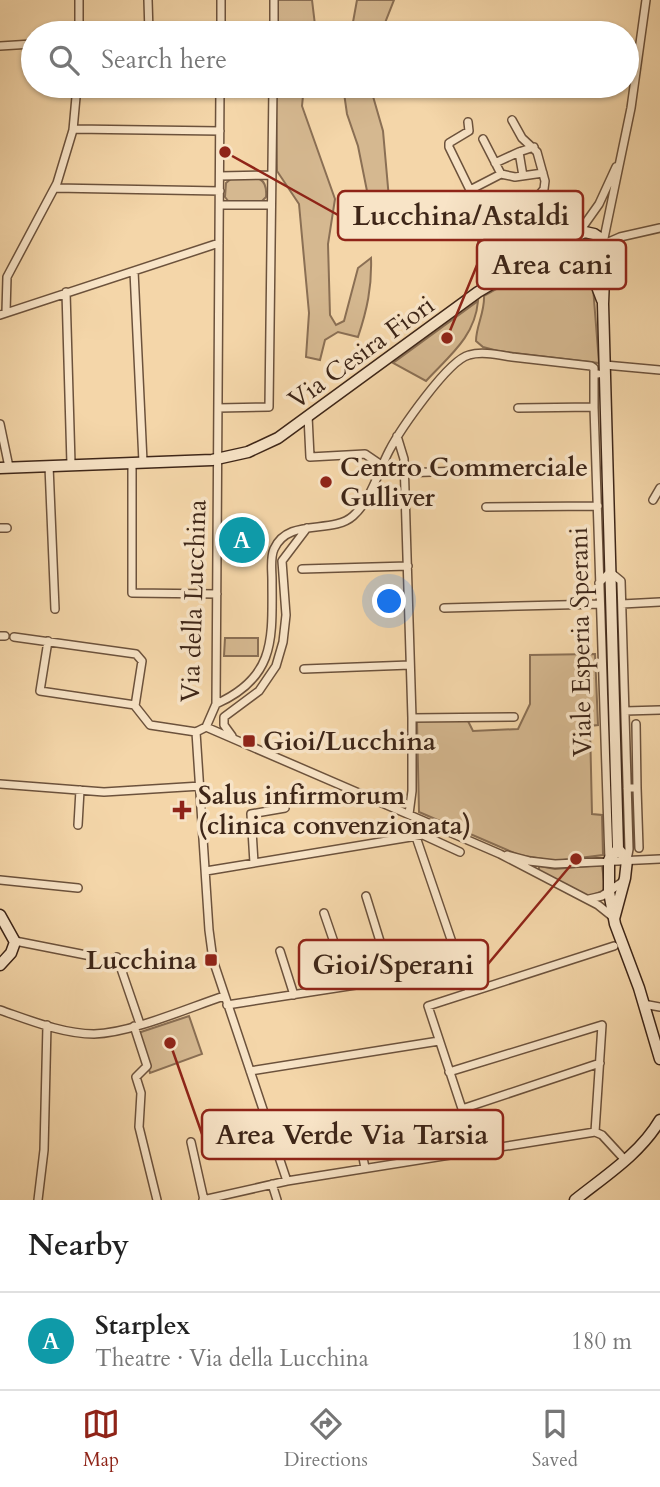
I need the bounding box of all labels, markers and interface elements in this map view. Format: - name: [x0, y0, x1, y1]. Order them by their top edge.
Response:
- search box: [21, 21, 639, 98]
- icon: search: [45, 41, 83, 79]
- text: Search here: [101, 42, 227, 77]
- callout: Lucchina/Astaldi: [338, 191, 583, 240]
- text: Lucchina/Astaldi: [353, 197, 569, 235]
- callout: Area cani: [477, 240, 626, 289]
- text: Area cani: [491, 246, 613, 284]
- street label: Via Cesira Fiori: [281, 287, 442, 417]
- place label: Centro Commerciale Gulliver: [340, 450, 588, 515]
- marker: Centro Commerciale Gulliver: [318, 474, 334, 490]
- street label: Via della Lucchina: [172, 499, 215, 703]
- pin: A: [219, 514, 265, 566]
- street label: Viale Esperia Sperani: [561, 527, 600, 757]
- your location: [372, 584, 406, 618]
- place label: Gioi/Lucchina: [263, 724, 436, 759]
- marker: Gioi/Lucchina: [241, 733, 257, 749]
- place label: Salus infirmorum (clinica convenzionata): [198, 778, 471, 843]
- marker: Salus infirmorum (clinica convenzionata): [172, 800, 192, 820]
- callout: Gioi/Sperani: [299, 940, 488, 989]
- place label: Lucchina: [86, 943, 197, 978]
- text: Gioi/Sperani: [312, 946, 474, 984]
- marker: Lucchina: [203, 952, 219, 968]
- callout: Area Verde Via Tarsia: [202, 1110, 503, 1159]
- text: Area Verde Via Tarsia: [216, 1116, 489, 1154]
- text: Nearby: [28, 1225, 129, 1266]
- text: Starplex: [95, 1308, 190, 1343]
- text: A: [42, 1326, 60, 1357]
- text: 180 m: [571, 1326, 632, 1357]
- text: Theatre · Via della Lucchina: [95, 1343, 369, 1374]
- tab: Map: [82, 1405, 120, 1473]
- tab: Directions: [284, 1405, 368, 1473]
- tab: Saved: [532, 1405, 578, 1473]

